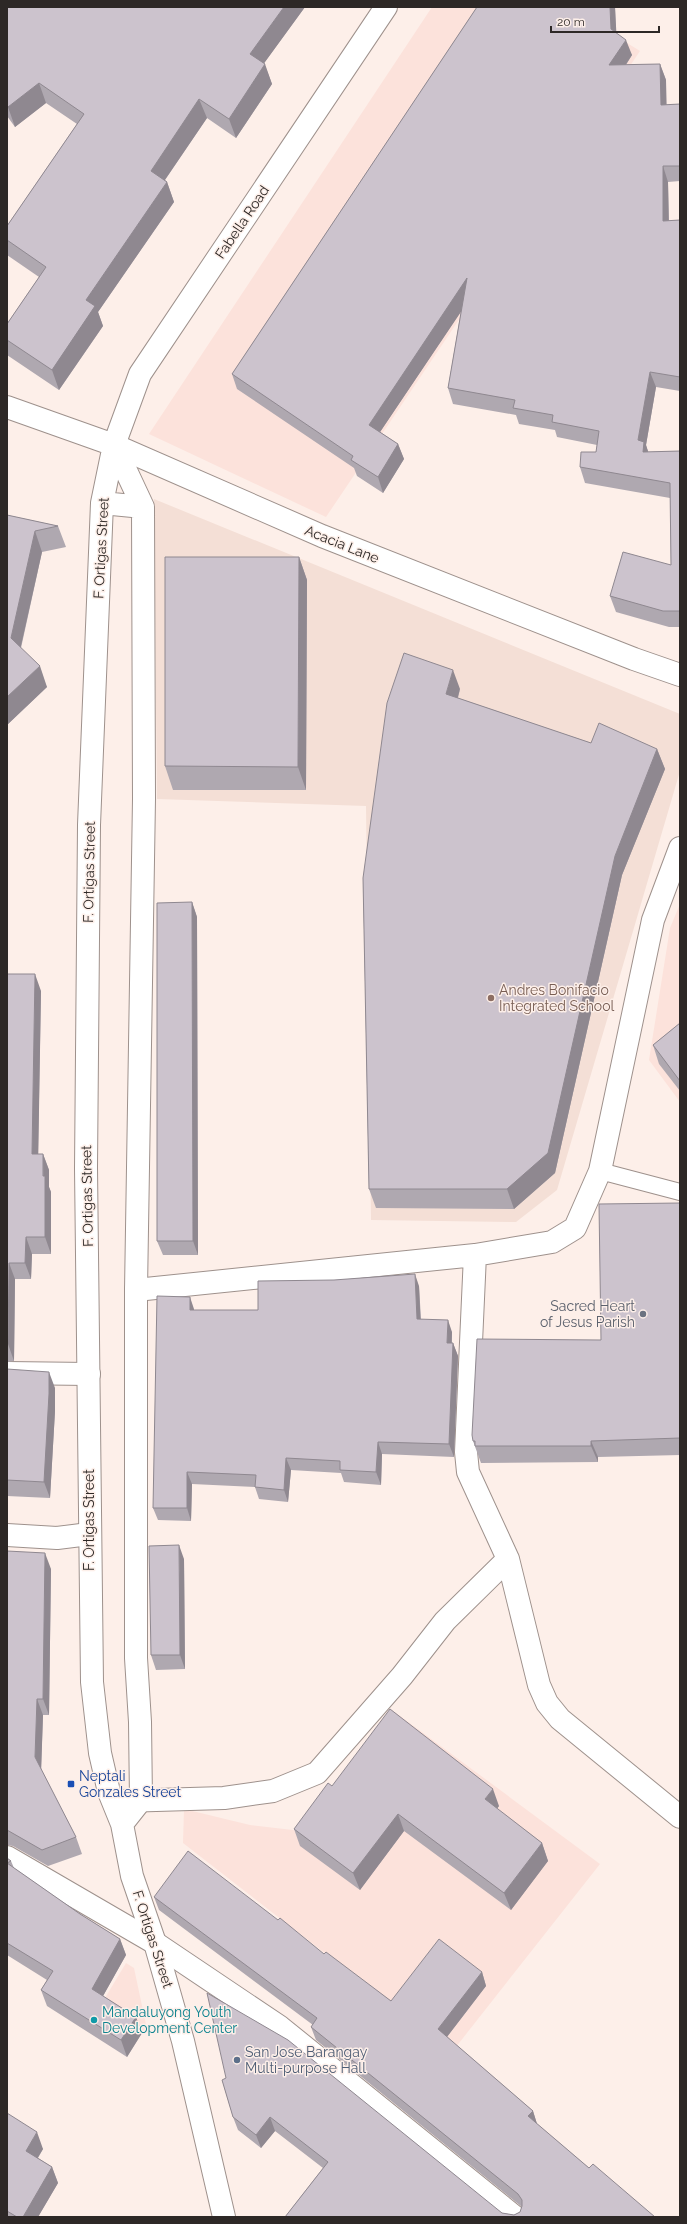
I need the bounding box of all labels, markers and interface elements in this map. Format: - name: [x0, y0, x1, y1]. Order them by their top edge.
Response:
- scale bar: [551, 8, 659, 34]
- text: 20 m: [557, 15, 585, 29]
- street label: Fabella Road: [212, 183, 272, 261]
- street label: F. Ortigas Street: [90, 496, 112, 599]
- street label: Acacia Lane: [303, 522, 381, 566]
- street label: F. Ortigas Street: [80, 821, 98, 923]
- place label: Andres Bonifacio Integrated School: [499, 982, 615, 1014]
- marker: Andres Bonifacio Integrated School: [486, 993, 496, 1003]
- street label: F. Ortigas Street: [78, 1145, 96, 1247]
- place label: Sacred Heart of Jesus Parish: [540, 1298, 635, 1330]
- marker: Sacred Heart of Jesus Parish: [638, 1309, 648, 1319]
- street label: F. Ortigas Street: [81, 1469, 97, 1571]
- place label: Neptali Gonzales Street: [79, 1768, 182, 1800]
- marker: Neptali Gonzales Street: [66, 1779, 76, 1789]
- street label: F. Ortigas Street: [130, 1888, 176, 1990]
- place label: Mandaluyong Youth Development Center: [102, 2004, 237, 2036]
- marker: Mandaluyong Youth Development Center: [89, 2015, 99, 2025]
- place label: San Jose Barangay Multi-purpose Hall: [245, 2044, 368, 2076]
- marker: San Jose Barangay Multi-purpose Hall: [232, 2055, 242, 2065]

